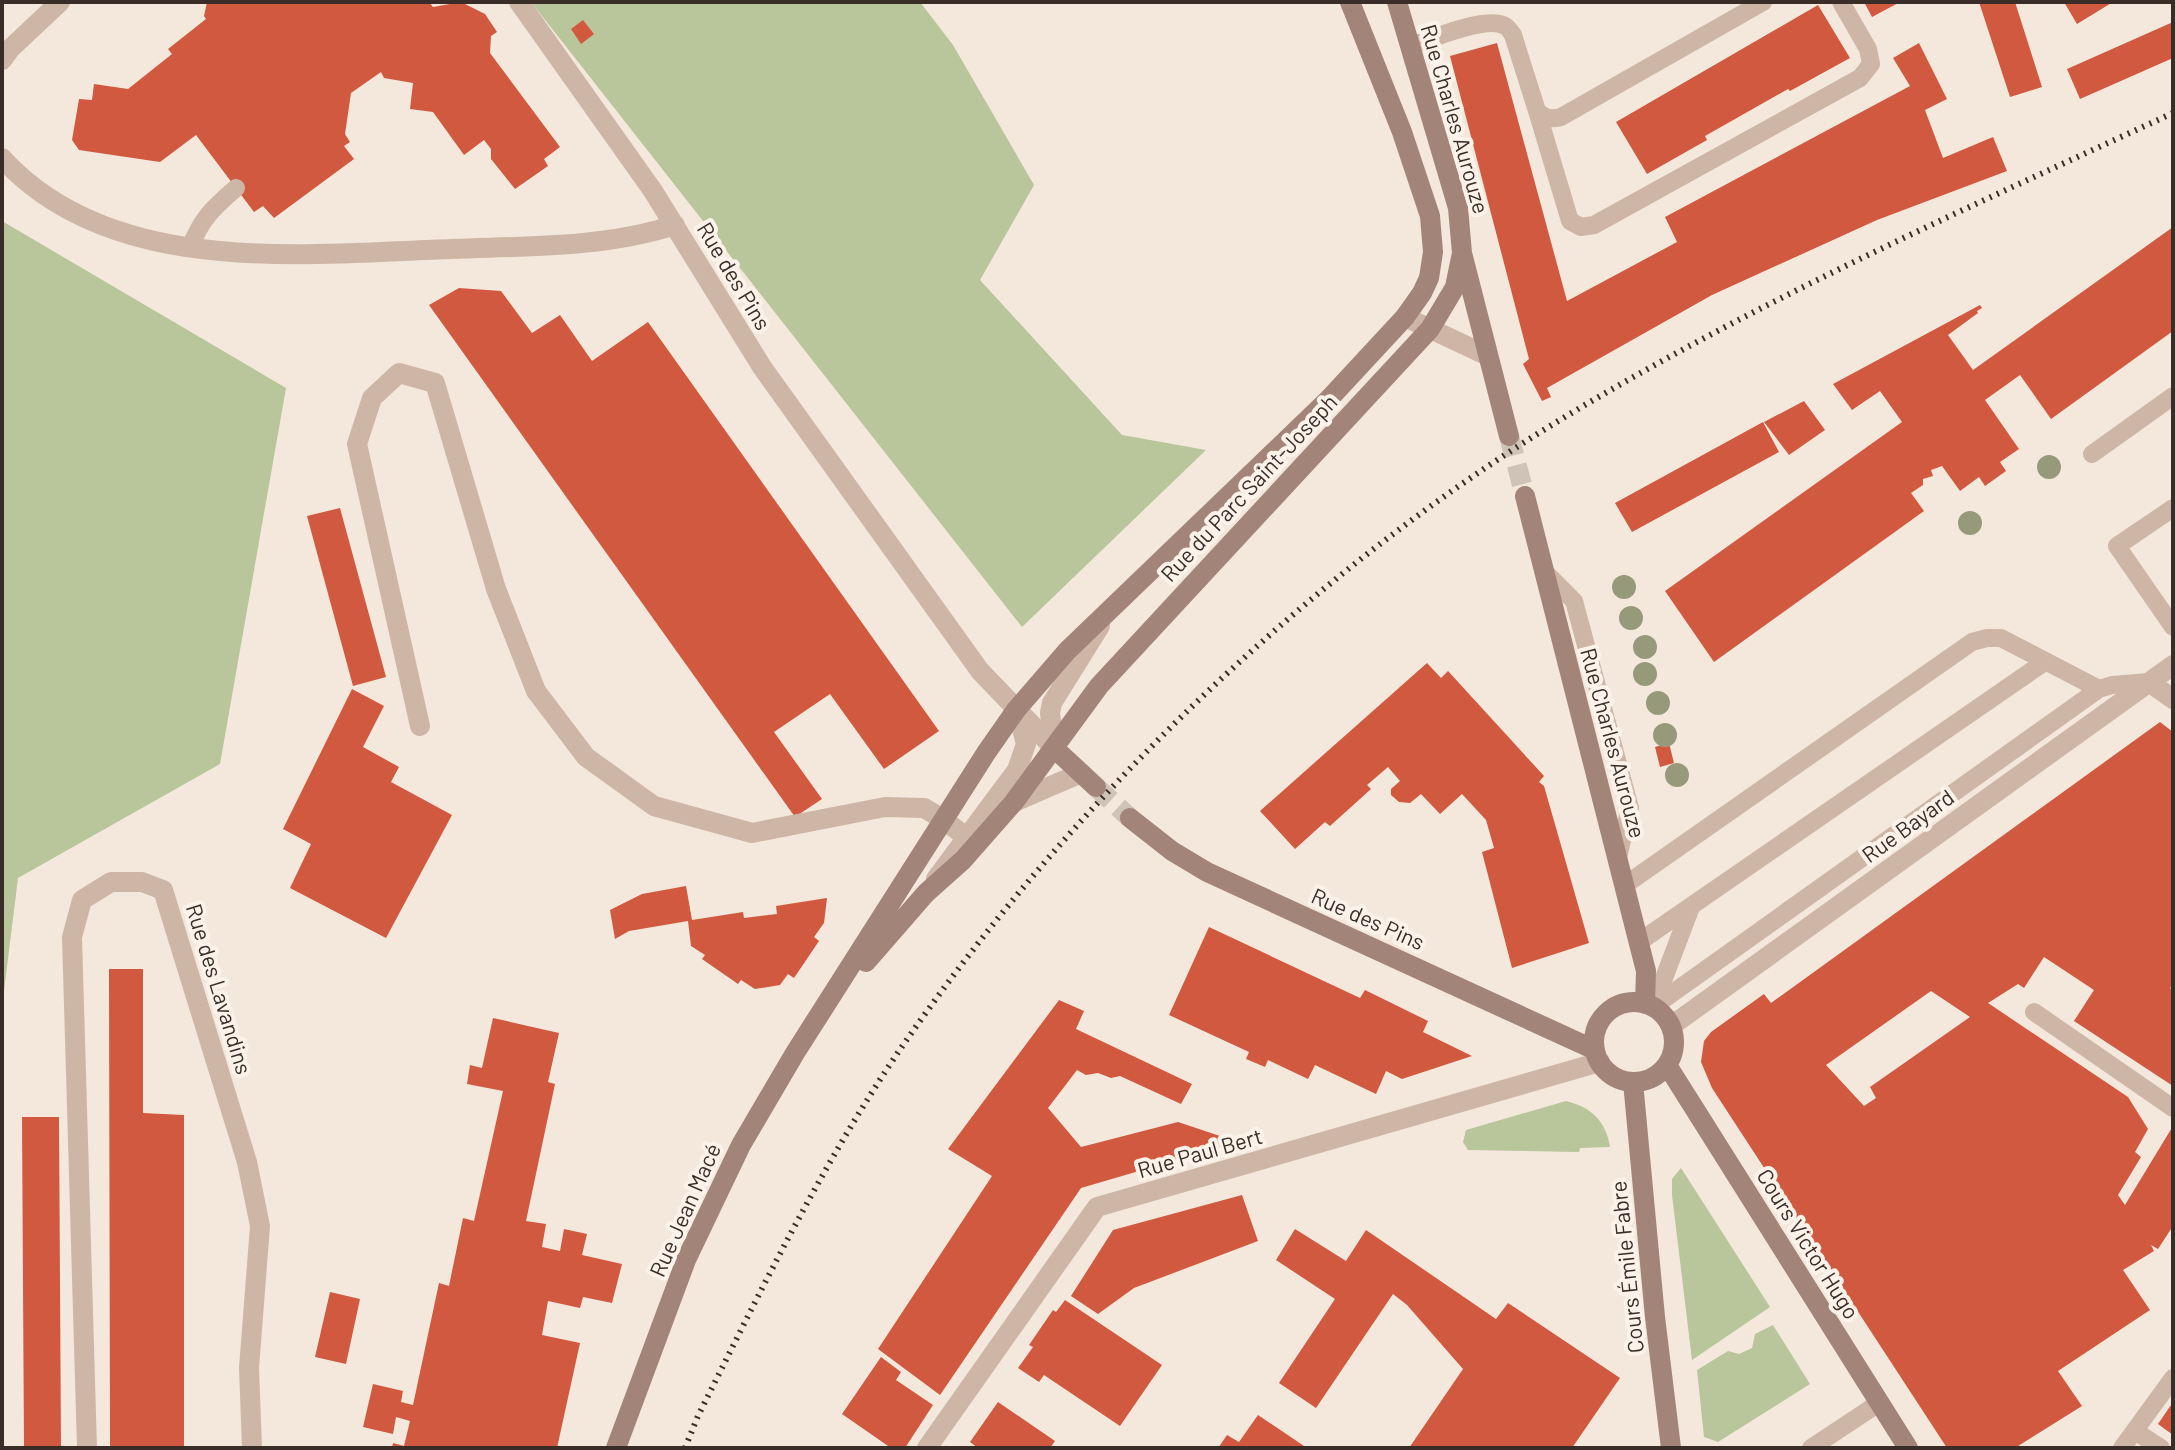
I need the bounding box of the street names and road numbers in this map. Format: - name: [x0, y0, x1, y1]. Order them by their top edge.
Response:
- street label: Rue Charles Aurouze: [1416, 21, 1495, 216]
- street label: Rue des Pins: [693, 217, 777, 334]
- street label: Rue du Parc Saint-Joseph: [1155, 388, 1342, 586]
- street label: Rue Charles Aurouze: [1576, 645, 1652, 841]
- street label: Rue Bayard: [1856, 783, 1958, 867]
- street label: Rue des Pins: [1308, 882, 1429, 955]
- street label: Rue des Lavandins: [182, 900, 258, 1077]
- street label: Rue Paul Bert: [1134, 1122, 1265, 1182]
- street label: Rue Jean Macé: [643, 1139, 725, 1280]
- street label: Cours Victor Hugo: [1752, 1164, 1865, 1323]
- street label: Cours Émile Fabre: [1604, 1180, 1648, 1354]

